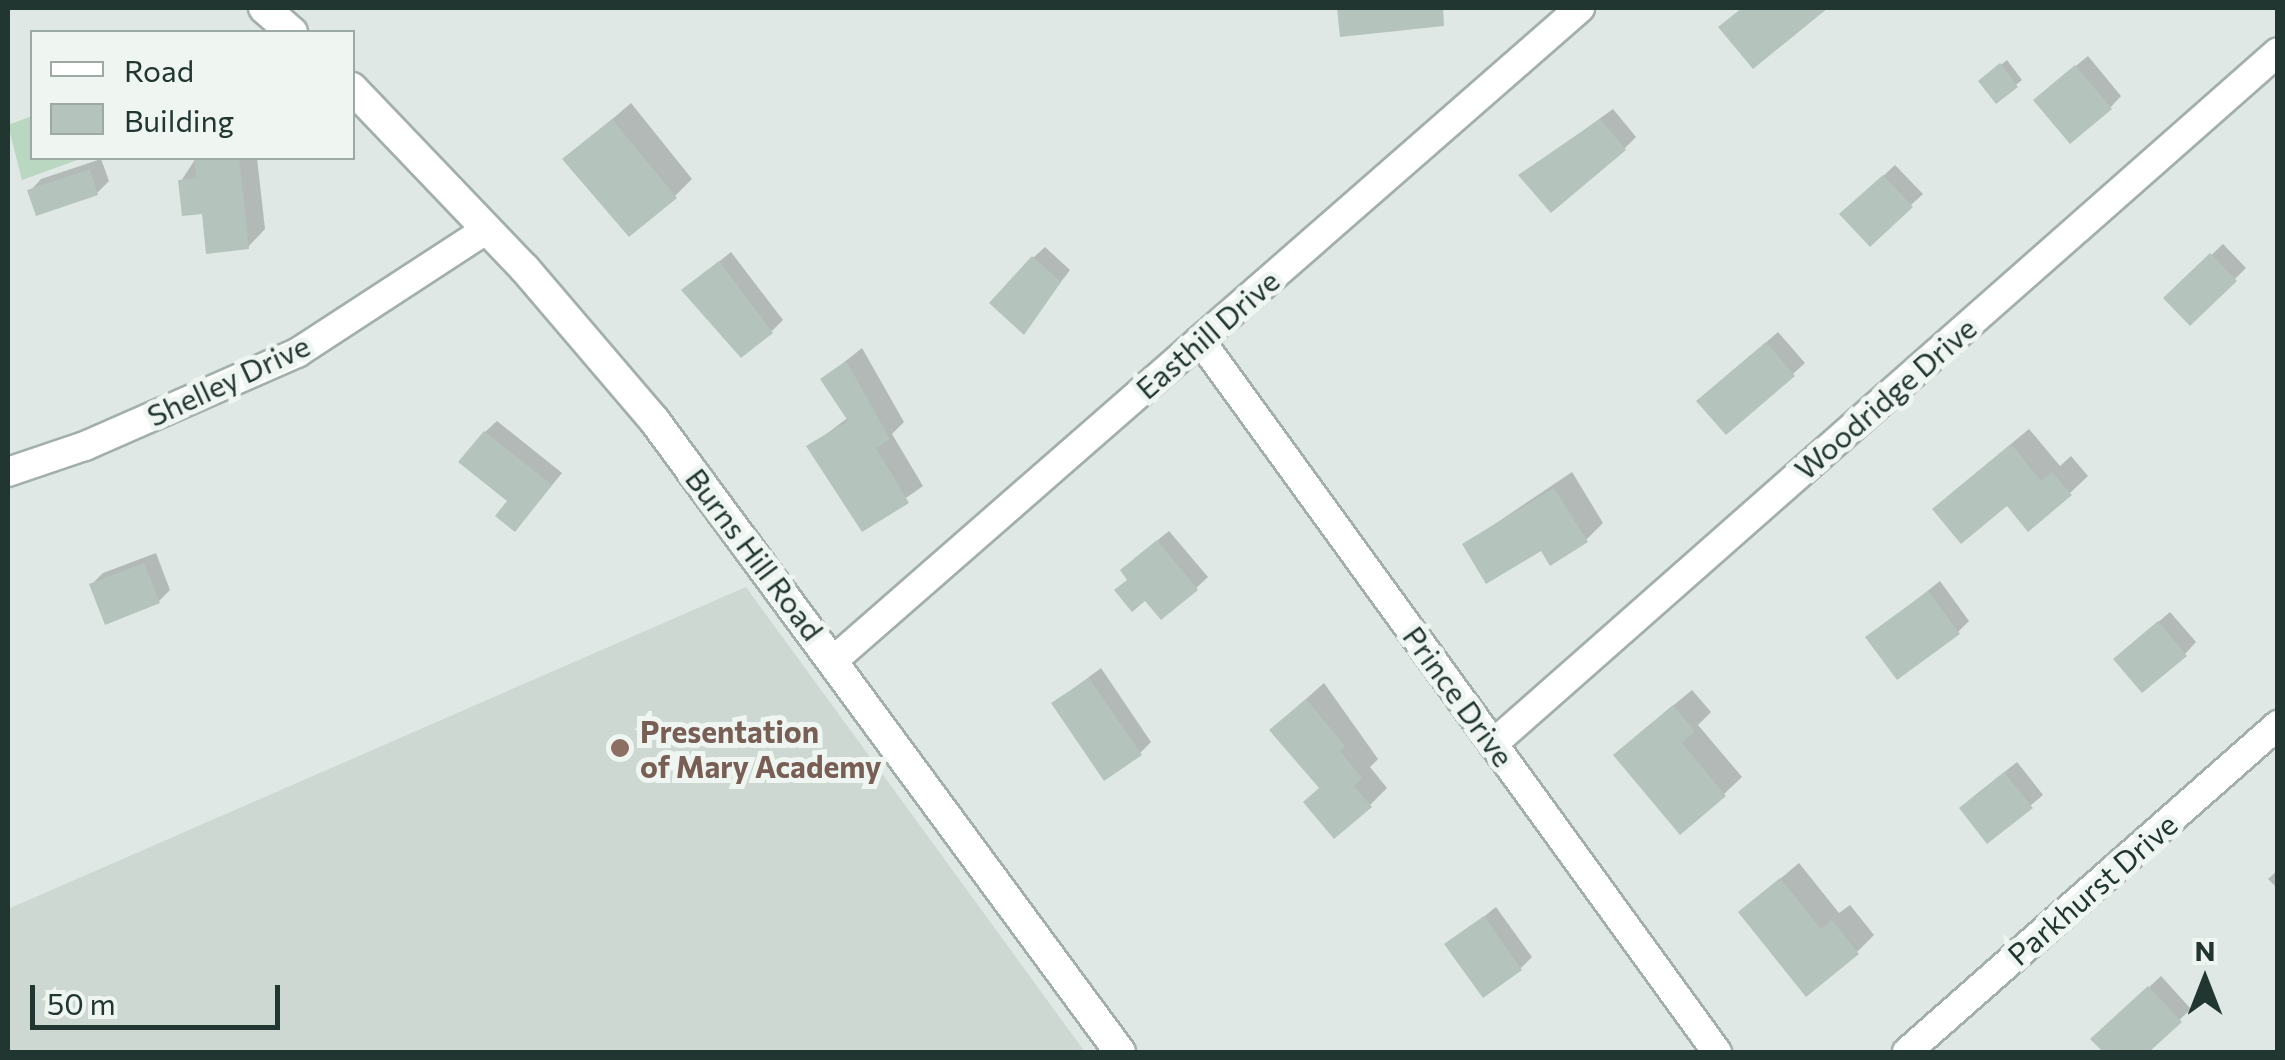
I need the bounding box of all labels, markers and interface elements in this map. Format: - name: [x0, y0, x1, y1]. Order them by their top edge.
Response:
- legend: [30, 30, 355, 160]
- text: Road: [124, 51, 194, 88]
- text: Building: [124, 101, 234, 138]
- street label: Easthill Drive: [1128, 262, 1286, 406]
- street label: Woodridge Drive: [1787, 309, 1983, 487]
- street label: Shelley Drive: [141, 327, 315, 433]
- street label: Burns Hill Road: [679, 461, 831, 647]
- street label: Prince Drive: [1396, 619, 1522, 773]
- place label: Presentation of Mary Academy: [640, 713, 882, 784]
- marker: Presentation of Mary Academy: [609, 737, 631, 759]
- street label: Parkhurst Drive: [2000, 806, 2184, 972]
- north arrow: [2155, 930, 2255, 1030]
- text: N: [2195, 933, 2216, 967]
- scale bar: [35, 965, 285, 1027]
- text: 50 m: [47, 984, 116, 1021]

